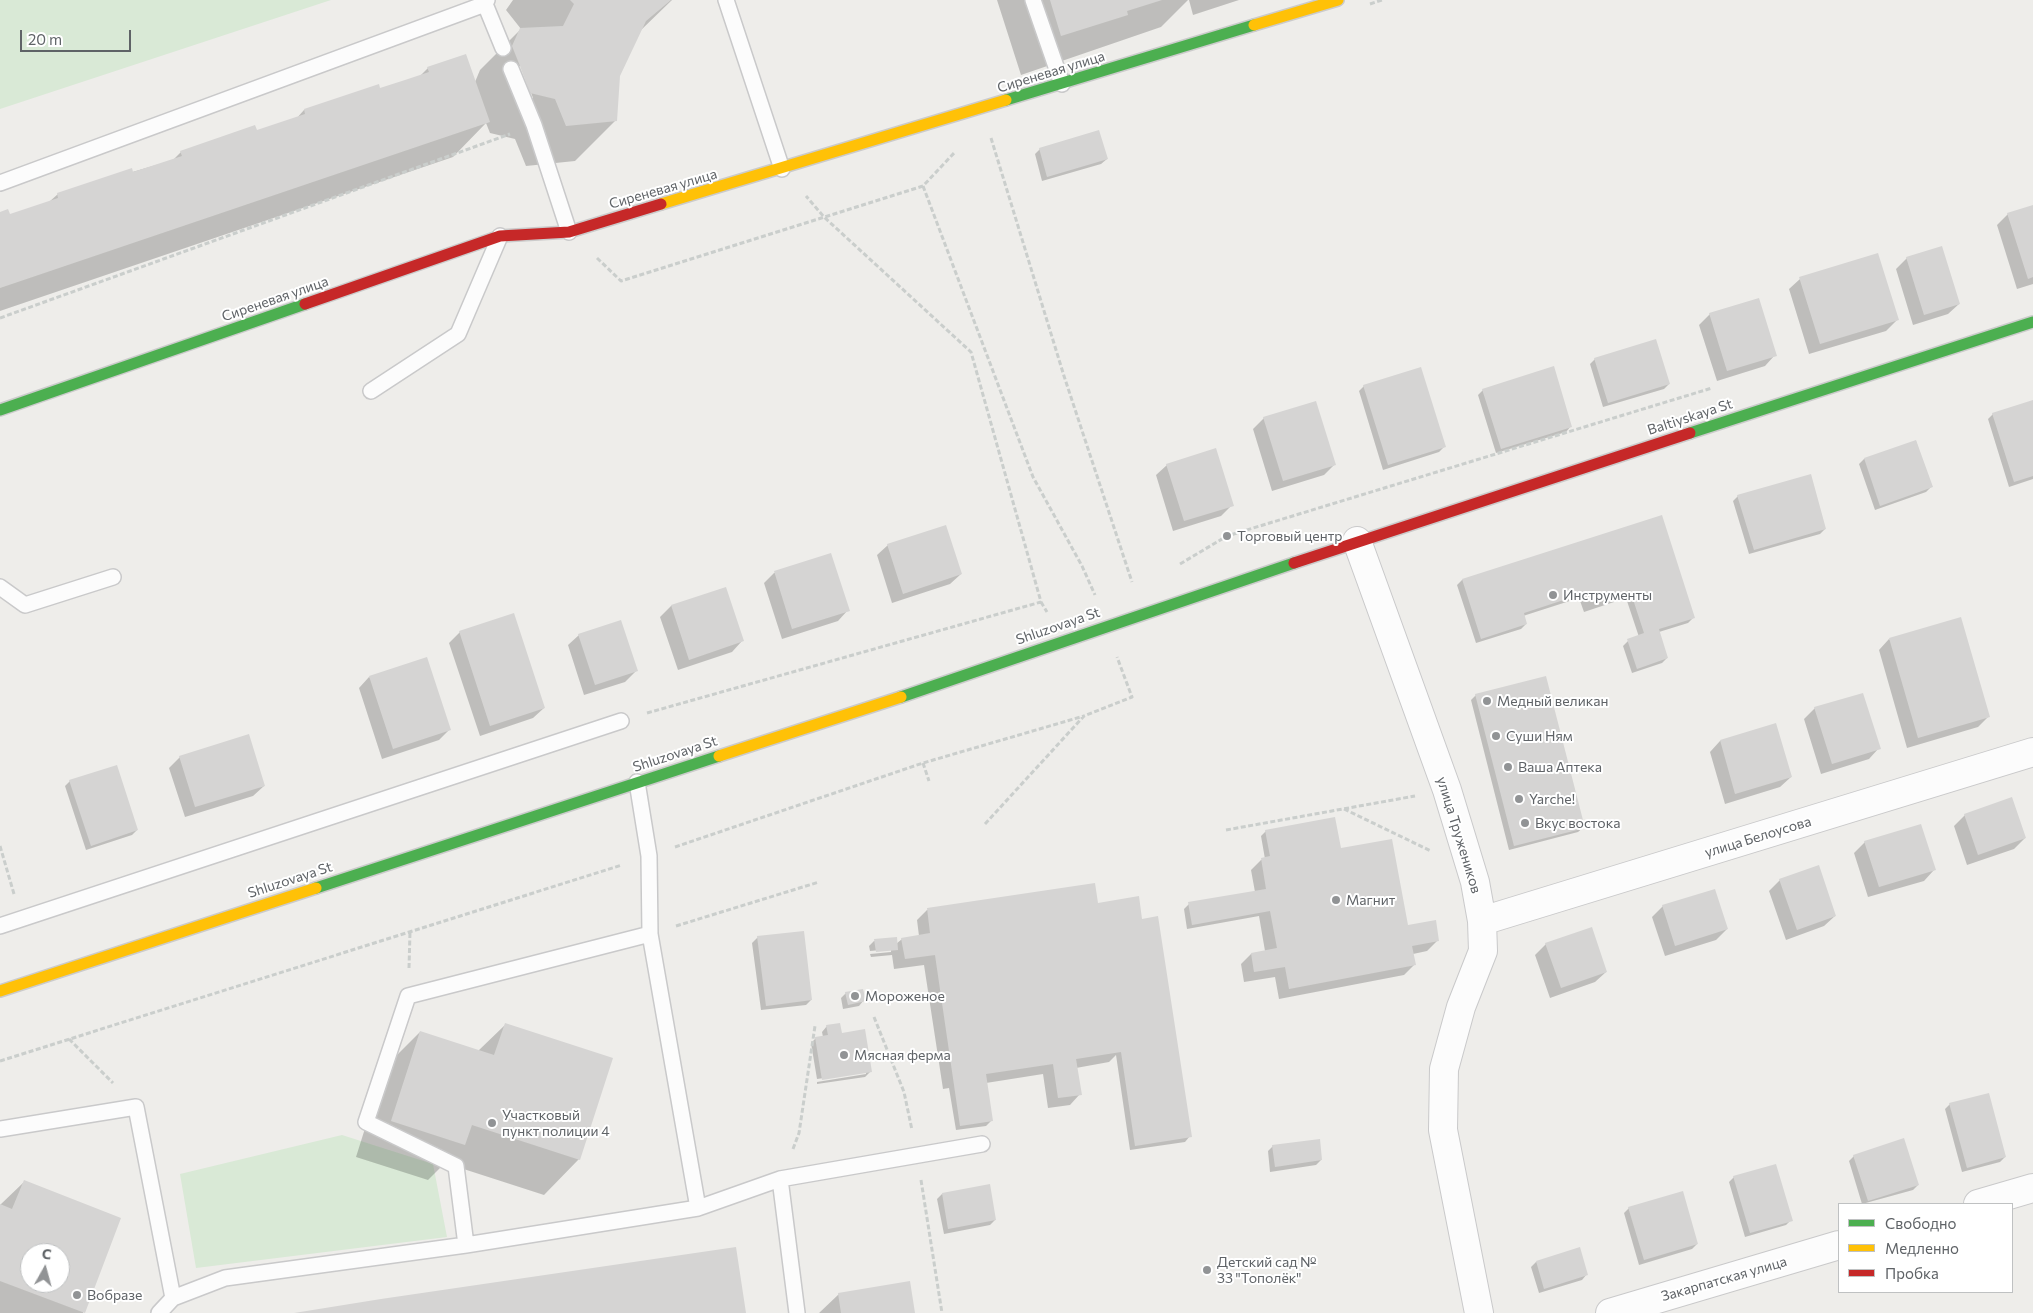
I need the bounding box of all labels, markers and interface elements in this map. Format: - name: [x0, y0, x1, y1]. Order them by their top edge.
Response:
- scale bar: [22, 20, 134, 52]
- text: 20 m: [28, 30, 62, 48]
- street label: Сиреневая улица: [995, 48, 1107, 96]
- street label: Сиреневая улица: [607, 166, 719, 212]
- street label: Сиреневая улица: [220, 273, 330, 325]
- street label: Baltiyskaya St: [1645, 395, 1735, 439]
- place label: Торговый центр: [1237, 528, 1342, 544]
- marker: Торговый центр: [1221, 530, 1233, 542]
- place label: Инструменты: [1563, 587, 1652, 603]
- marker: Инструменты: [1547, 589, 1559, 601]
- street label: Shluzovaya St: [1014, 604, 1102, 648]
- place label: Медный великан: [1497, 693, 1608, 709]
- marker: Медный великан: [1481, 695, 1493, 707]
- place label: Суши Ням: [1506, 728, 1573, 744]
- marker: Суши Ням: [1490, 730, 1502, 742]
- street label: Shluzovaya St: [631, 732, 719, 776]
- place label: Ваша Аптека: [1518, 759, 1602, 775]
- marker: Ваша Аптека: [1502, 761, 1514, 773]
- street label: улица Тружеников: [1433, 775, 1485, 895]
- place label: Yarche!: [1529, 791, 1575, 807]
- marker: Yarche!: [1513, 793, 1525, 805]
- street label: улица Белоусова: [1703, 813, 1813, 861]
- place label: Вкус востока: [1535, 815, 1620, 831]
- marker: Вкус востока: [1519, 817, 1531, 829]
- street label: Shluzovaya St: [246, 858, 334, 902]
- place label: Магнит: [1346, 892, 1395, 908]
- marker: Магнит: [1330, 894, 1342, 906]
- place label: Мороженое: [865, 988, 945, 1004]
- marker: Мороженое: [849, 990, 861, 1002]
- place label: Мясная ферма: [854, 1047, 951, 1063]
- marker: Мясная ферма: [838, 1049, 850, 1061]
- place label: Участковый пункт полиции 4: [502, 1107, 610, 1140]
- marker: Участковый пункт полиции 4: [486, 1117, 498, 1129]
- legend: [1838, 1203, 2013, 1293]
- text: Свободно: [1885, 1214, 1956, 1232]
- text: Медленно: [1885, 1239, 1959, 1257]
- north arrow: [20, 1243, 70, 1293]
- text: С: [41, 1245, 53, 1263]
- street label: Закарпатская улица: [1659, 1253, 1789, 1305]
- place label: Детский сад № 33 "Тополёк": [1217, 1254, 1316, 1286]
- marker: Детский сад № 33 "Тополёк": [1201, 1264, 1213, 1276]
- text: Пробка: [1885, 1264, 1939, 1282]
- place label: Вобразе: [87, 1287, 142, 1303]
- marker: Вобразе: [71, 1289, 83, 1301]

